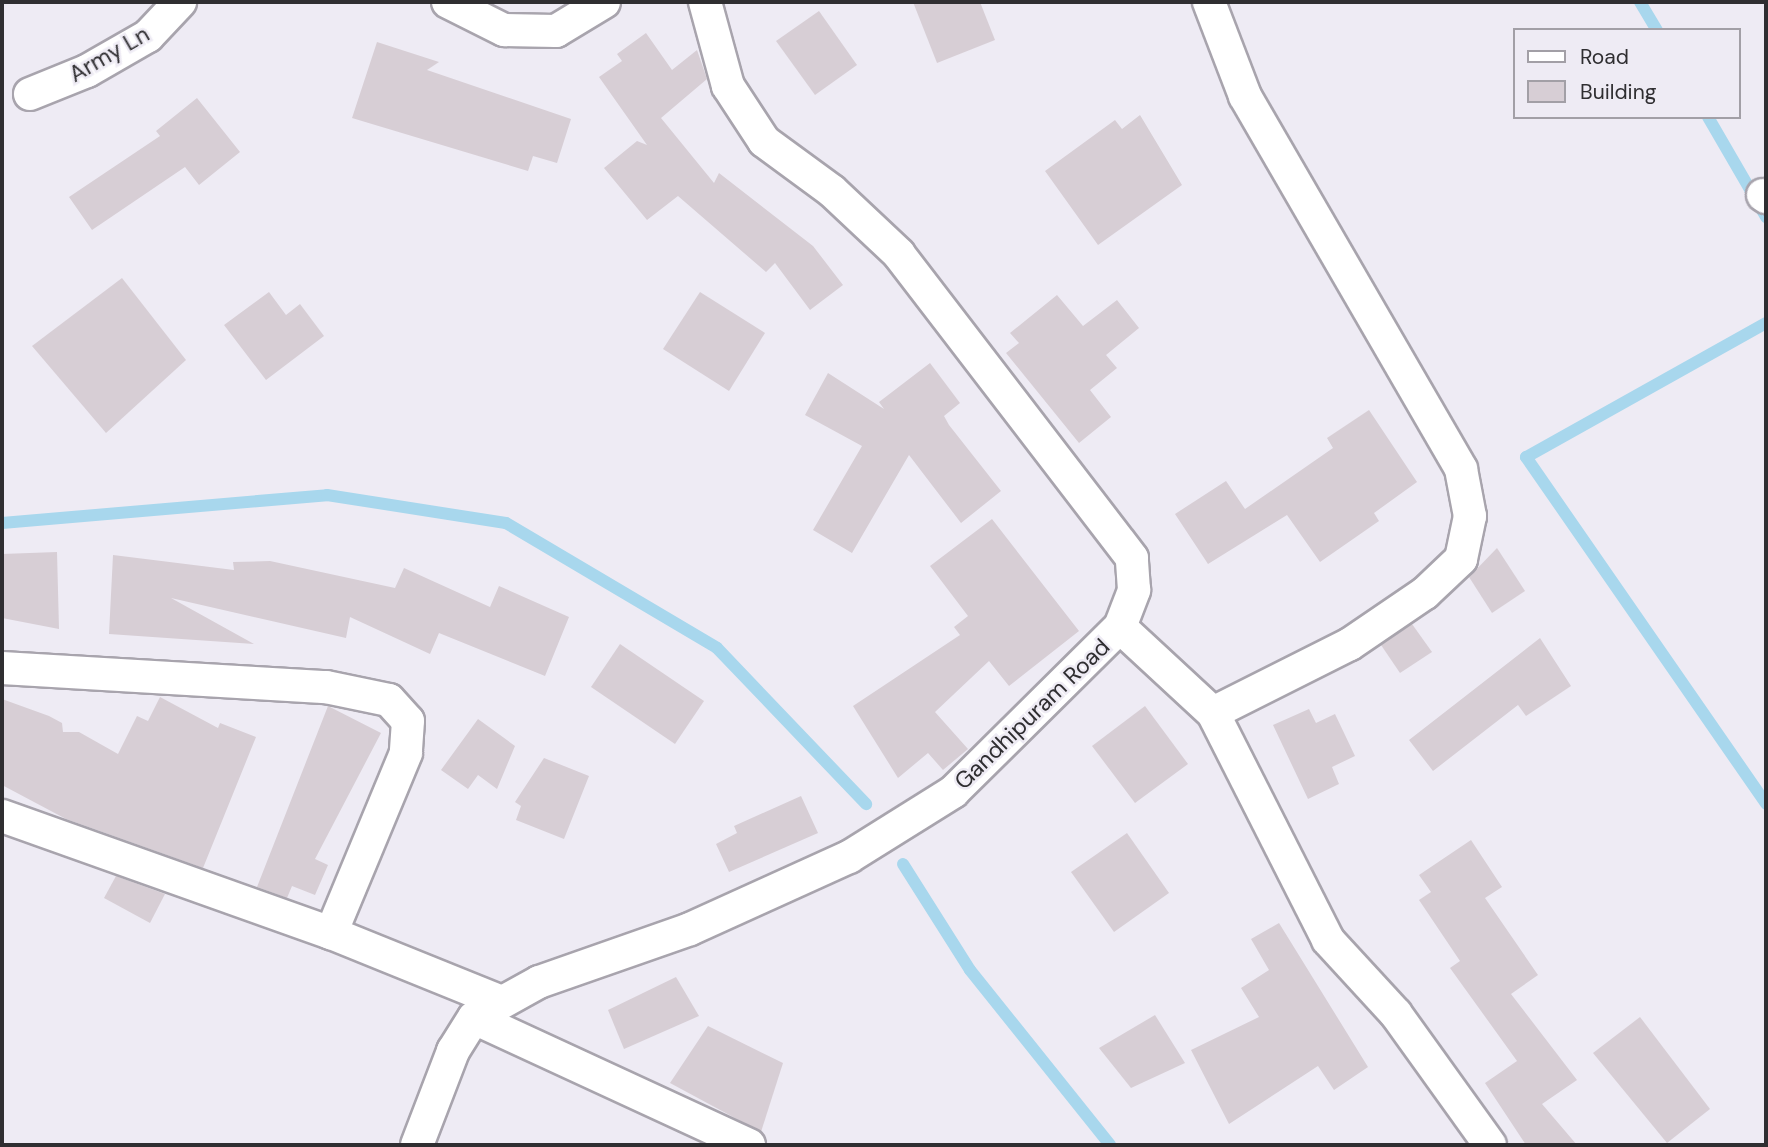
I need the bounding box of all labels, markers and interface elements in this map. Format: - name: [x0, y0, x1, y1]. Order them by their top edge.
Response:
- street label: Army Ln: [64, 20, 154, 88]
- legend: [1512, 28, 1740, 119]
- text: Road: [1580, 43, 1629, 71]
- text: Building: [1580, 78, 1656, 106]
- street label: Gandhipuram Road: [949, 633, 1115, 795]

